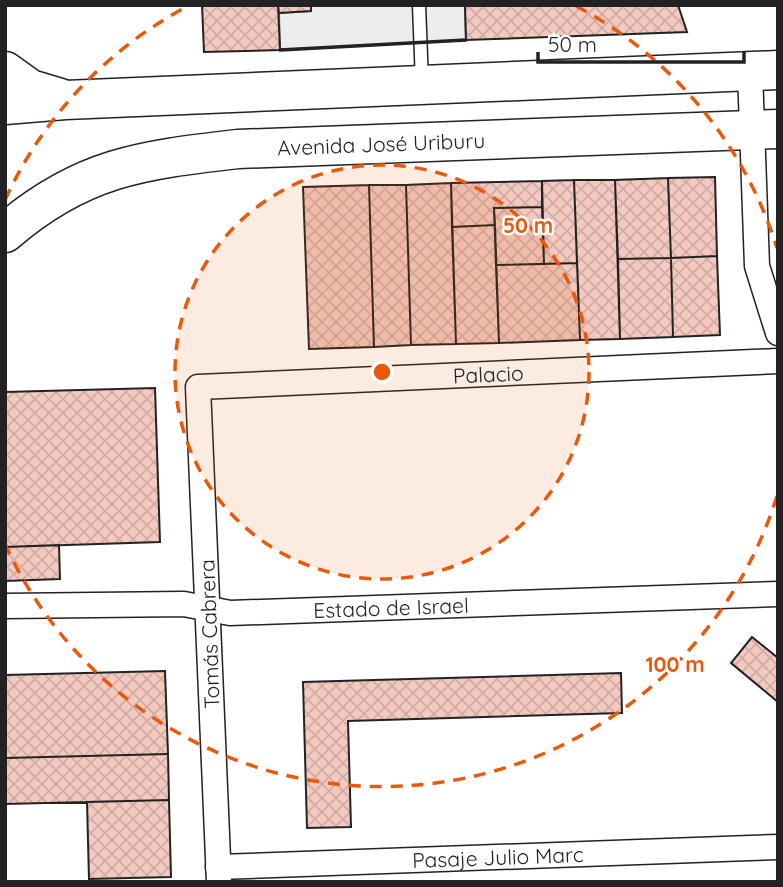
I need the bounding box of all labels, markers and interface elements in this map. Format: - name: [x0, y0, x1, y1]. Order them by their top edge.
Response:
- scale bar: [538, 21, 744, 65]
- text: 50 m: [548, 31, 597, 57]
- street label: Avenida José Uriburu: [277, 127, 486, 161]
- text: 50 m: [503, 212, 553, 238]
- street label: Palacio: [452, 359, 524, 389]
- centre of rings: [370, 360, 394, 384]
- street label: Tomás Cabrera: [193, 559, 225, 709]
- street label: Estado de Israel: [313, 592, 469, 623]
- text: 100 m: [645, 651, 705, 677]
- street label: Pasaje Julio Marc: [412, 841, 584, 873]

